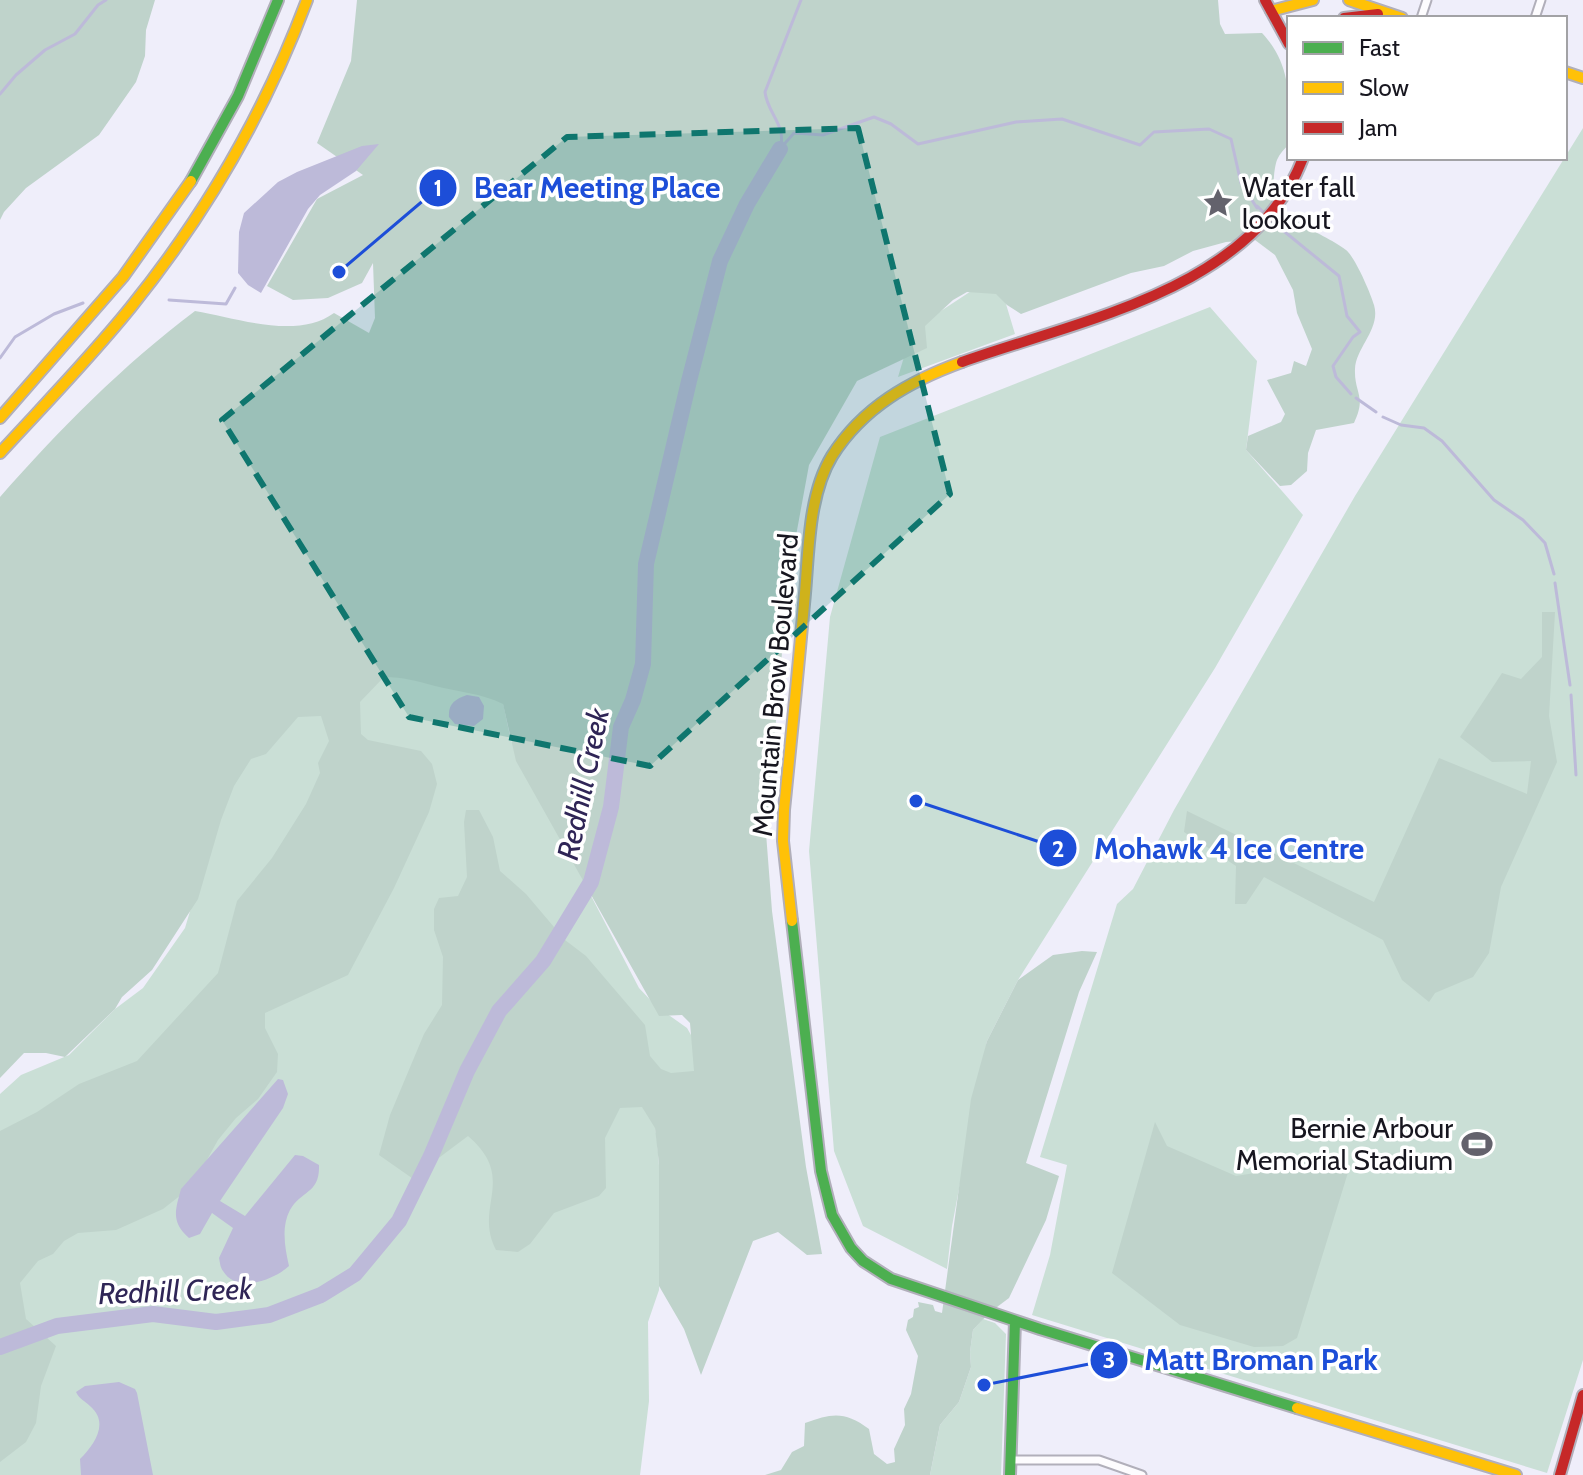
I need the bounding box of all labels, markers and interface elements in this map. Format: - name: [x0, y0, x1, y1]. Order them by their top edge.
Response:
- legend: [1287, 16, 1567, 160]
- text: Fast: [1359, 33, 1400, 62]
- text: Slow: [1359, 73, 1409, 102]
- text: Jam: [1358, 113, 1397, 142]
- callout: Bear Meeting Place: [418, 161, 736, 215]
- text: Bear Meeting Place: [474, 169, 720, 206]
- place label: Water fall lookout: [1242, 170, 1356, 236]
- text: 1: [434, 173, 442, 202]
- place icon: Water fall lookout: [1201, 186, 1235, 220]
- street label: Mountain Brow Boulevard: [745, 532, 805, 838]
- water label: Redhill Creek: [549, 704, 617, 863]
- callout: Mohawk 4 Ice Centre: [1038, 821, 1380, 875]
- text: Mohawk 4 Ice Centre: [1094, 830, 1364, 867]
- text: 2: [1052, 834, 1064, 863]
- place label: Bernie Arbour Memorial Stadium: [1236, 1111, 1453, 1177]
- sports icon: Bernie Arbour Memorial Stadium: [1460, 1127, 1494, 1161]
- water label: Redhill Creek: [98, 1270, 254, 1312]
- callout: Matt Broman Park: [1089, 1333, 1394, 1387]
- text: Matt Broman Park: [1144, 1341, 1378, 1378]
- text: 3: [1103, 1345, 1115, 1374]

